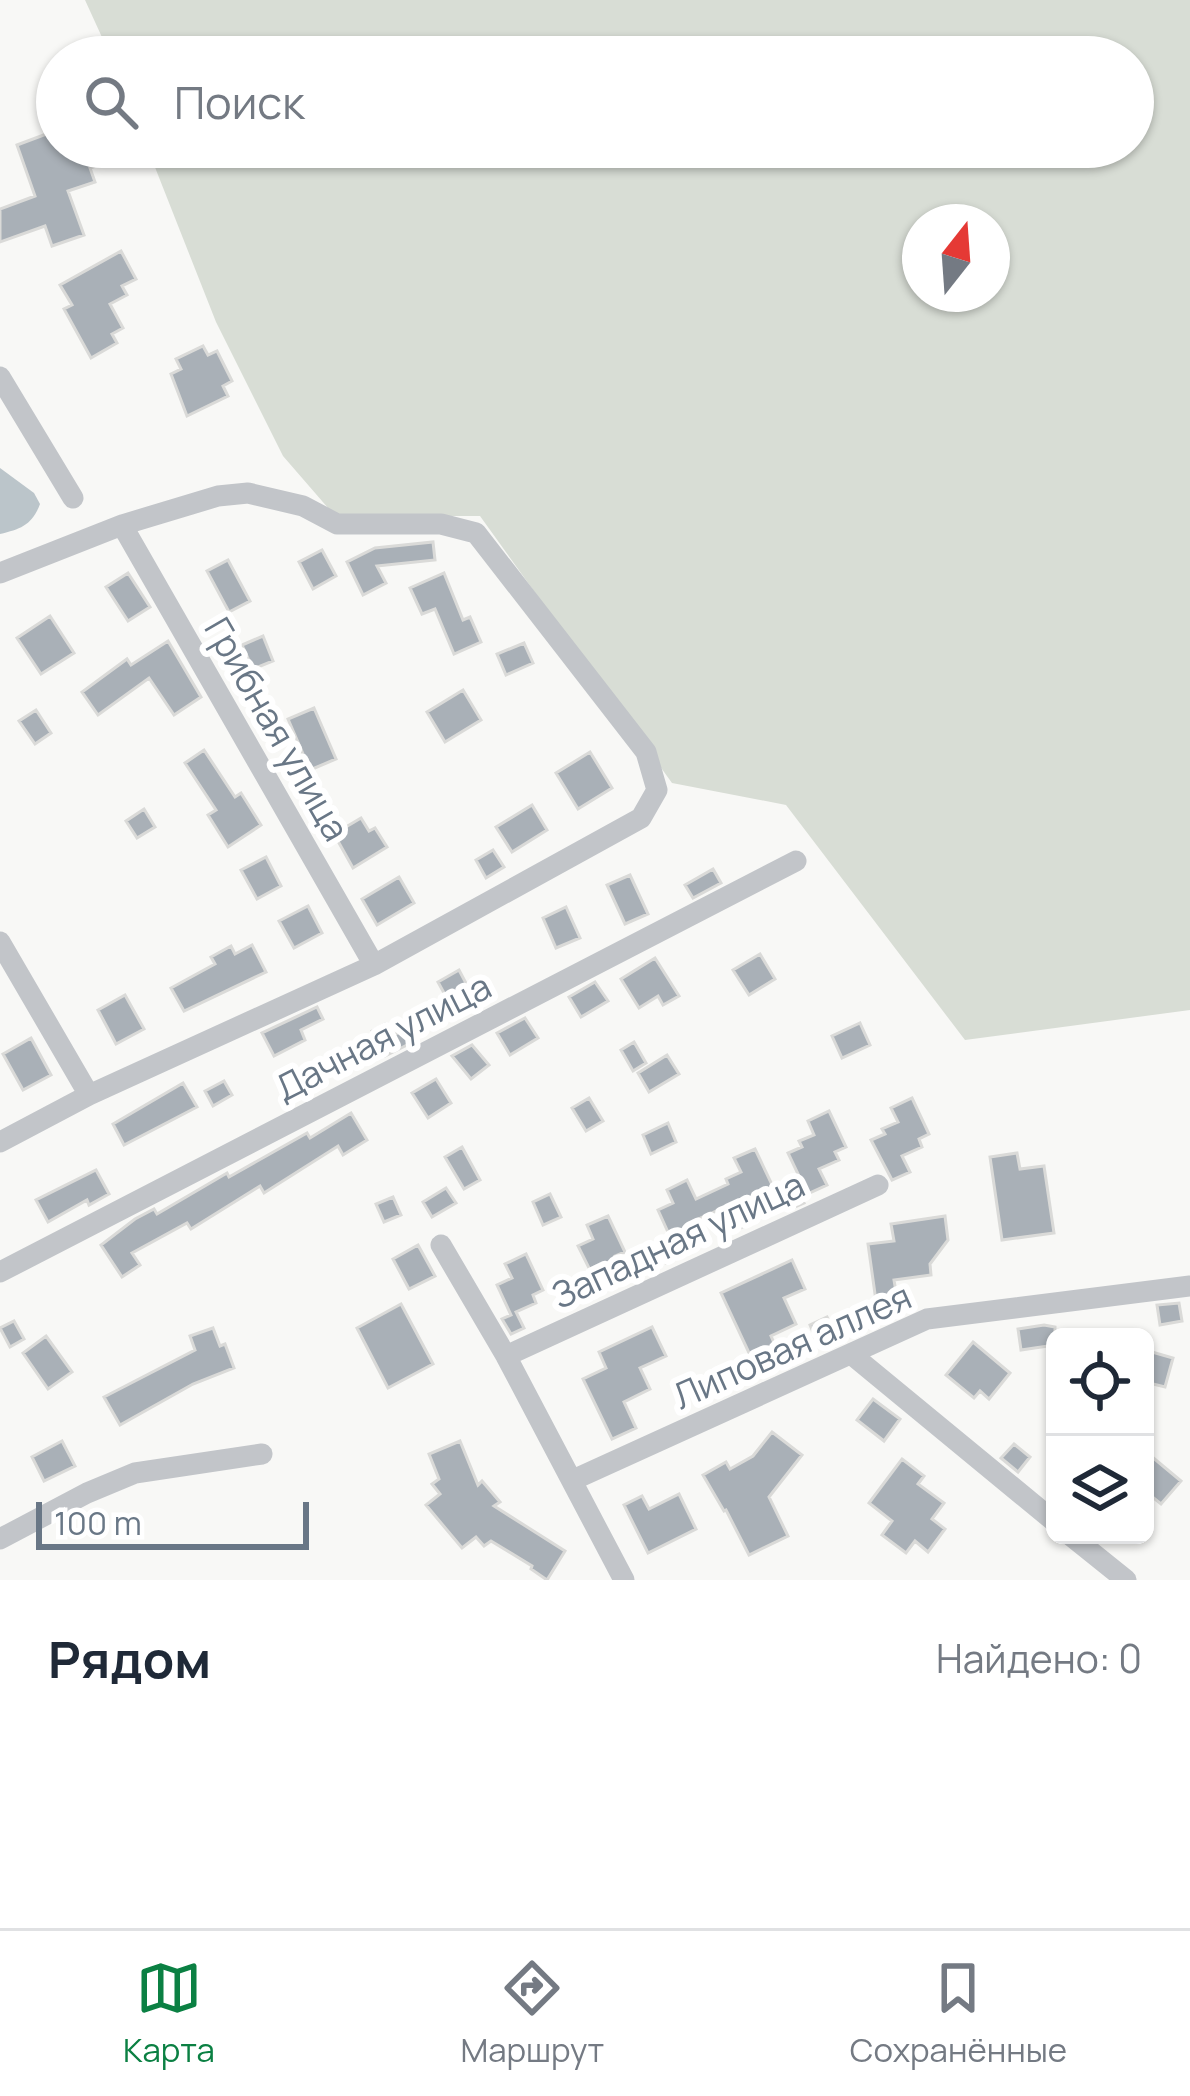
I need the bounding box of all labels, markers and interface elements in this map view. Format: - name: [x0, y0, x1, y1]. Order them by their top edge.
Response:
- search box: [36, 36, 1154, 168]
- icon: search: [78, 69, 144, 135]
- text: Поиск: [174, 71, 305, 133]
- north arrow: [902, 204, 1010, 312]
- street label: Грибная улица: [194, 608, 361, 849]
- street label: Дачная улица: [266, 961, 499, 1112]
- street label: Западная улица: [543, 1160, 812, 1320]
- street label: Липовая аллея: [665, 1271, 919, 1420]
- map controls: [1046, 1328, 1154, 1544]
- button: locate: [1046, 1328, 1154, 1436]
- button: layers: [1046, 1436, 1154, 1544]
- scale bar: [36, 1496, 309, 1549]
- text: 100 m: [54, 1500, 142, 1545]
- text: Рядом: [48, 1624, 211, 1693]
- text: Найдено: 0: [936, 1631, 1142, 1685]
- tab: Карта: [123, 1955, 215, 2072]
- tab: Маршрут: [460, 1955, 604, 2072]
- tab: Сохранённые: [850, 1955, 1067, 2072]

